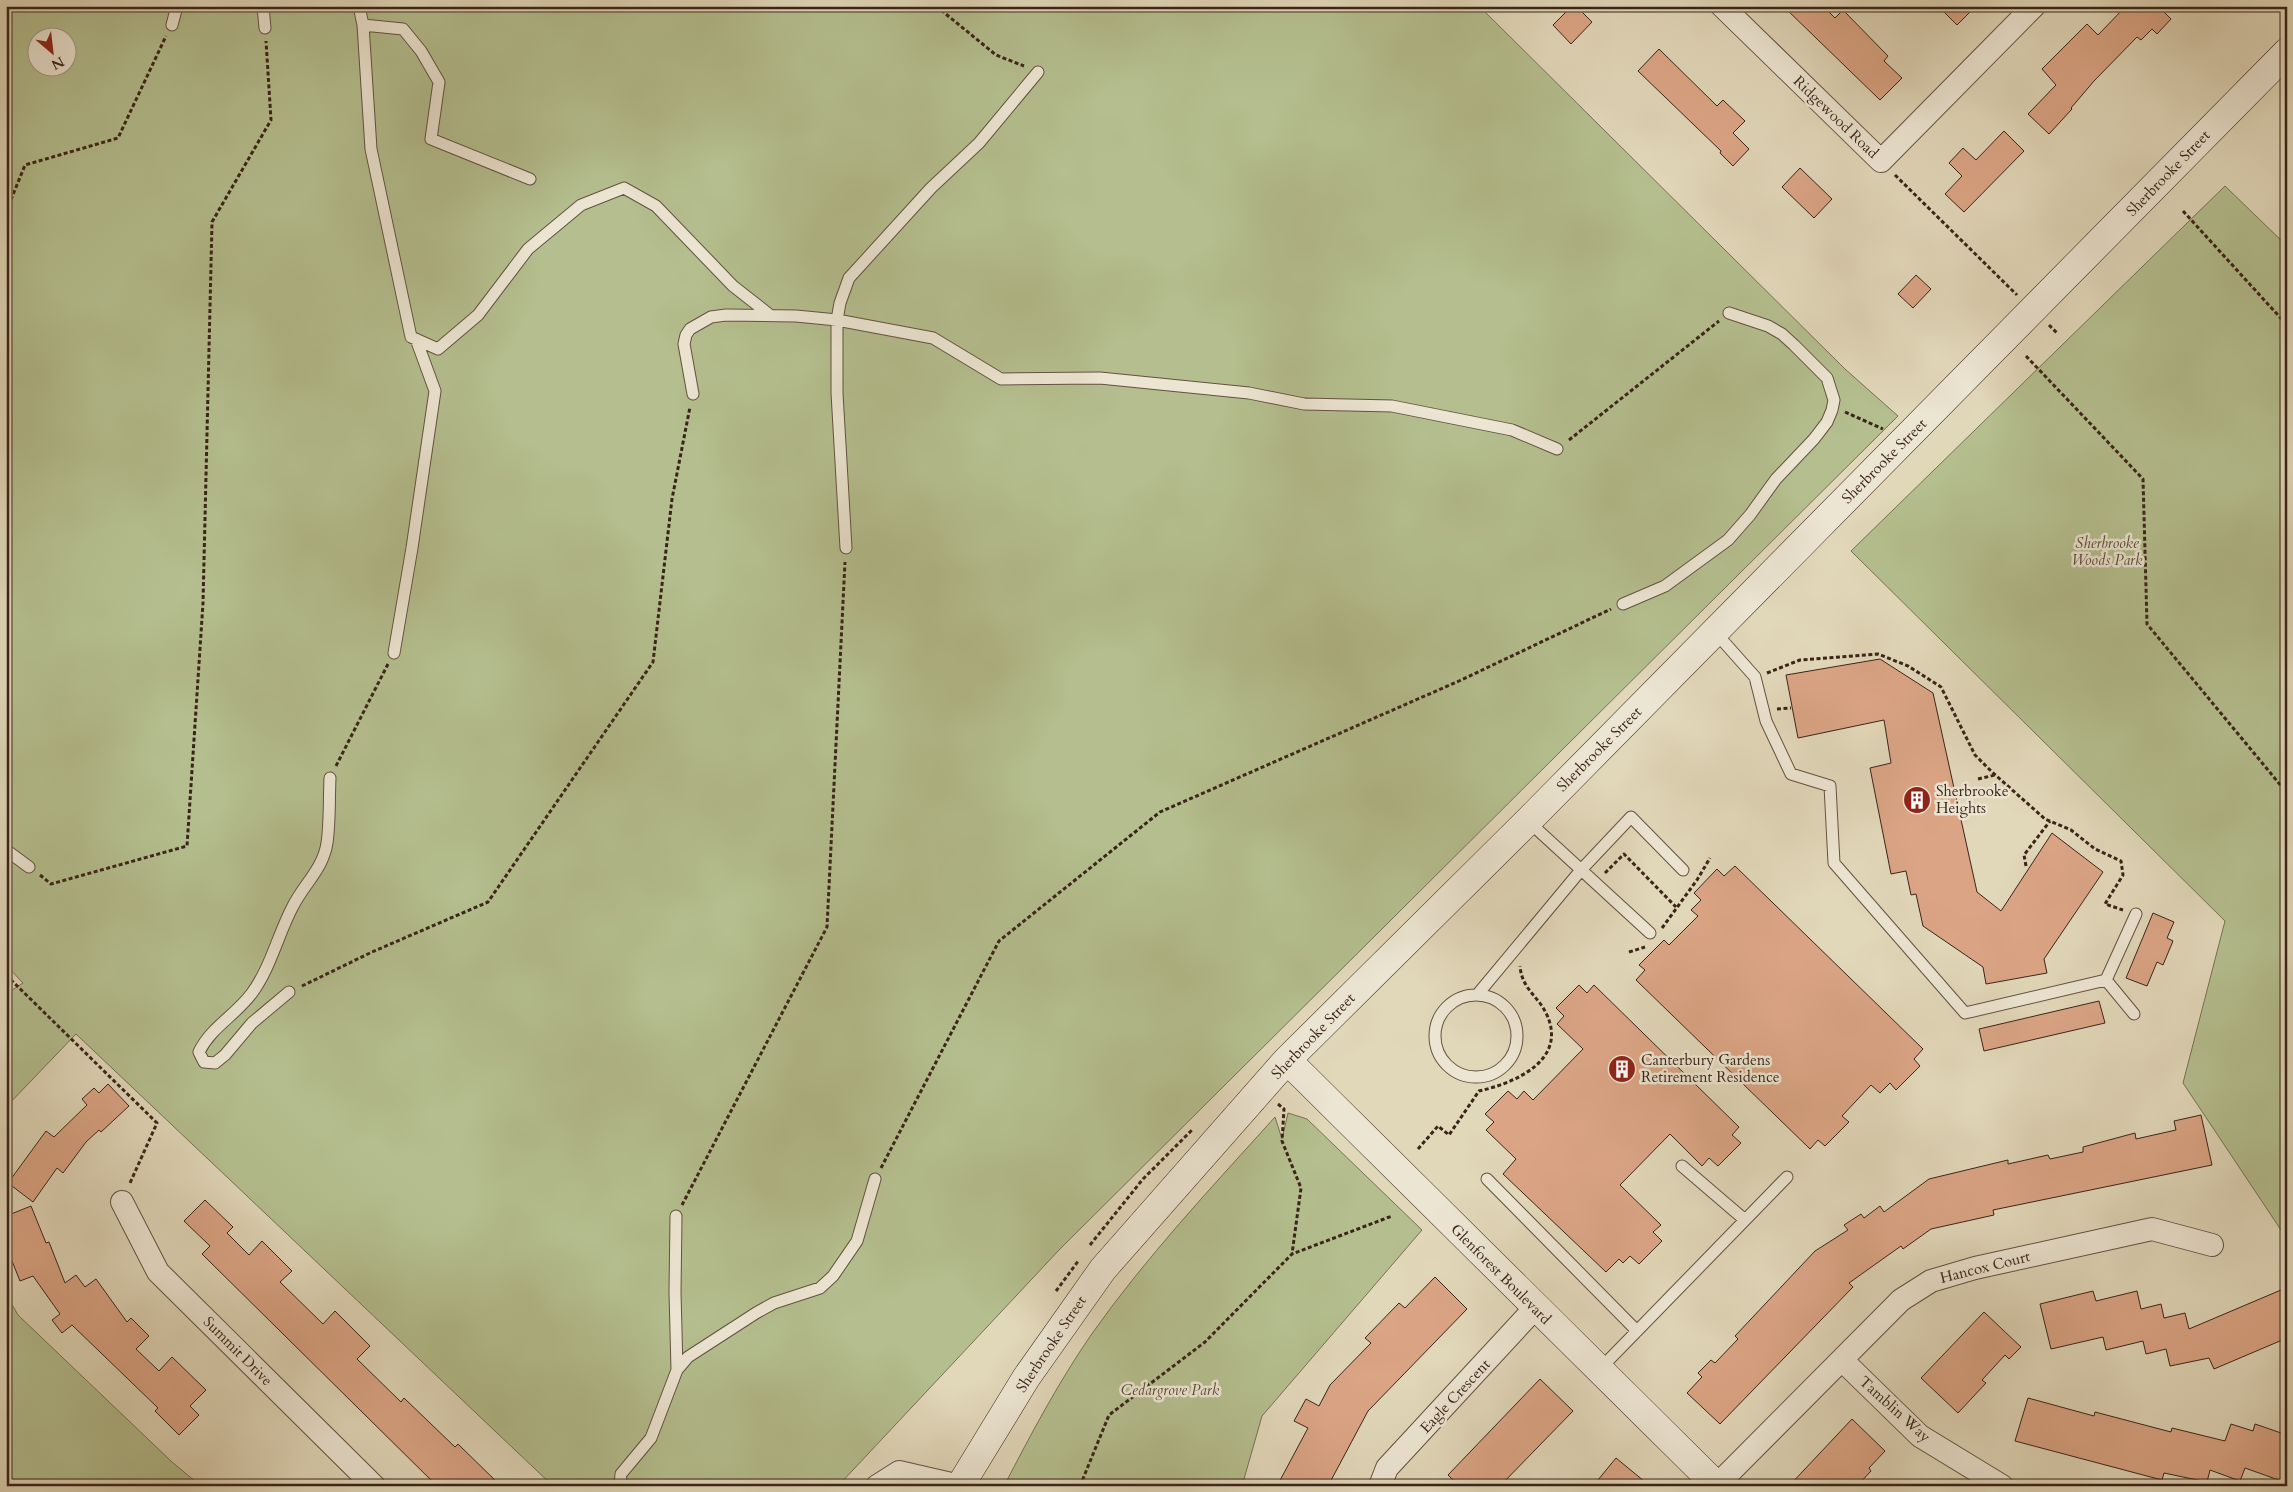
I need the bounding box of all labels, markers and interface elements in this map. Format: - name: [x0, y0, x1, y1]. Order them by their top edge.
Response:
- north arrow: [28, 28, 78, 78]
- text: N: [48, 52, 68, 74]
- street label: Ridgewood Road: [1789, 71, 1883, 163]
- street label: Sherbrooke Street: [2122, 125, 2215, 220]
- street label: Sherbrooke Street: [1837, 414, 1931, 508]
- park label: Sherbrooke Woods Park: [2072, 533, 2143, 570]
- street label: Sherbrooke Street: [1552, 702, 1646, 796]
- place label: Sherbrooke Heights: [1936, 781, 2009, 818]
- building icon: Sherbrooke Heights: [1902, 785, 1932, 815]
- street label: Sherbrooke Street: [1267, 988, 1360, 1083]
- place label: Canterbury Gardens Retirement Residence: [1641, 1050, 1780, 1087]
- building icon: Canterbury Gardens Retirement Residence: [1607, 1054, 1637, 1084]
- street label: Glenforest Boulevard: [1446, 1219, 1556, 1329]
- street label: Hancox Court: [1938, 1246, 2032, 1288]
- street label: Sherbrooke Street: [1011, 1291, 1091, 1396]
- street label: Summit Drive: [199, 1312, 277, 1390]
- street label: Eagle Crescent: [1415, 1354, 1495, 1437]
- street label: Tamblin Way: [1855, 1372, 1935, 1447]
- park label: Cedargrove Park: [1121, 1380, 1220, 1400]

